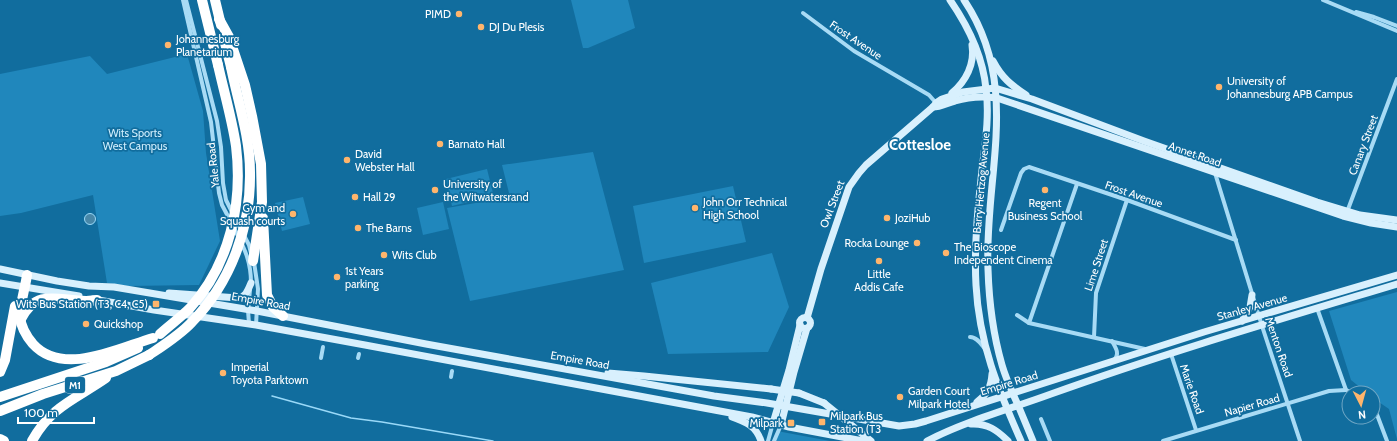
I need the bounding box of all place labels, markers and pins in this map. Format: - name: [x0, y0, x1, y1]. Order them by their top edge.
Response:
- place label: PIMD: [425, 7, 451, 21]
- marker: PIMD: [454, 9, 464, 19]
- place label: DJ Du Plesis: [489, 20, 545, 34]
- marker: DJ Du Plesis: [476, 22, 486, 32]
- place label: Johannesburg Planetarium: [175, 32, 240, 59]
- marker: Johannesburg Planetarium: [163, 40, 173, 50]
- place label: University of Johannesburg APB Campus: [1226, 74, 1353, 101]
- marker: University of Johannesburg APB Campus: [1214, 82, 1224, 92]
- place label: Barnato Hall: [448, 137, 505, 151]
- marker: Barnato Hall: [435, 139, 445, 149]
- place label: David Webster Hall: [355, 147, 415, 174]
- marker: David Webster Hall: [342, 155, 352, 165]
- place label: University of the Witwatersrand: [443, 177, 529, 204]
- marker: University of the Witwatersrand: [430, 185, 440, 195]
- marker: Regent Business School: [1040, 185, 1050, 195]
- place label: Hall 29: [363, 190, 396, 204]
- marker: Hall 29: [350, 192, 360, 202]
- place label: John Orr Technical High School: [702, 195, 787, 222]
- place label: Regent Business School: [1008, 196, 1083, 223]
- place label: Gym and Squash courts: [220, 201, 285, 228]
- marker: John Orr Technical High School: [690, 203, 700, 213]
- marker: Gym and Squash courts: [288, 209, 298, 219]
- place label: JoziHub: [894, 211, 930, 225]
- marker: JoziHub: [882, 213, 892, 223]
- place label: The Barns: [366, 221, 412, 235]
- marker: The Barns: [353, 223, 363, 233]
- place label: Rocka Lounge: [844, 236, 909, 250]
- marker: Rocka Lounge: [912, 238, 922, 248]
- place label: The Bioscope Independent Cinema: [954, 240, 1053, 267]
- place label: Wits Club: [392, 248, 437, 262]
- marker: The Bioscope Independent Cinema: [941, 248, 951, 258]
- marker: Wits Club: [379, 250, 389, 260]
- marker: Little Addis Cafe: [874, 256, 884, 266]
- place label: 1st Years parking: [345, 264, 384, 291]
- place label: Little Addis Cafe: [854, 267, 904, 294]
- marker: 1st Years parking: [332, 272, 342, 282]
- place label: Wits Bus Station (T3, C4, C5): [16, 297, 148, 311]
- marker: Wits Bus Station (T3, C4, C5): [151, 299, 161, 309]
- place label: Quickshop: [94, 317, 143, 331]
- marker: Quickshop: [81, 319, 91, 329]
- place label: Imperial Toyota Parktown: [231, 360, 308, 387]
- marker: Imperial Toyota Parktown: [218, 368, 228, 378]
- place label: Garden Court Milpark Hotel: [908, 384, 970, 411]
- marker: Garden Court Milpark Hotel: [895, 392, 905, 402]
- place label: Milpark Bus Station (T3: [830, 409, 883, 436]
- place label: Milpark: [749, 416, 783, 430]
- marker: Milpark Bus Station (T3: [817, 417, 827, 427]
- marker: Milpark: [786, 418, 796, 428]

